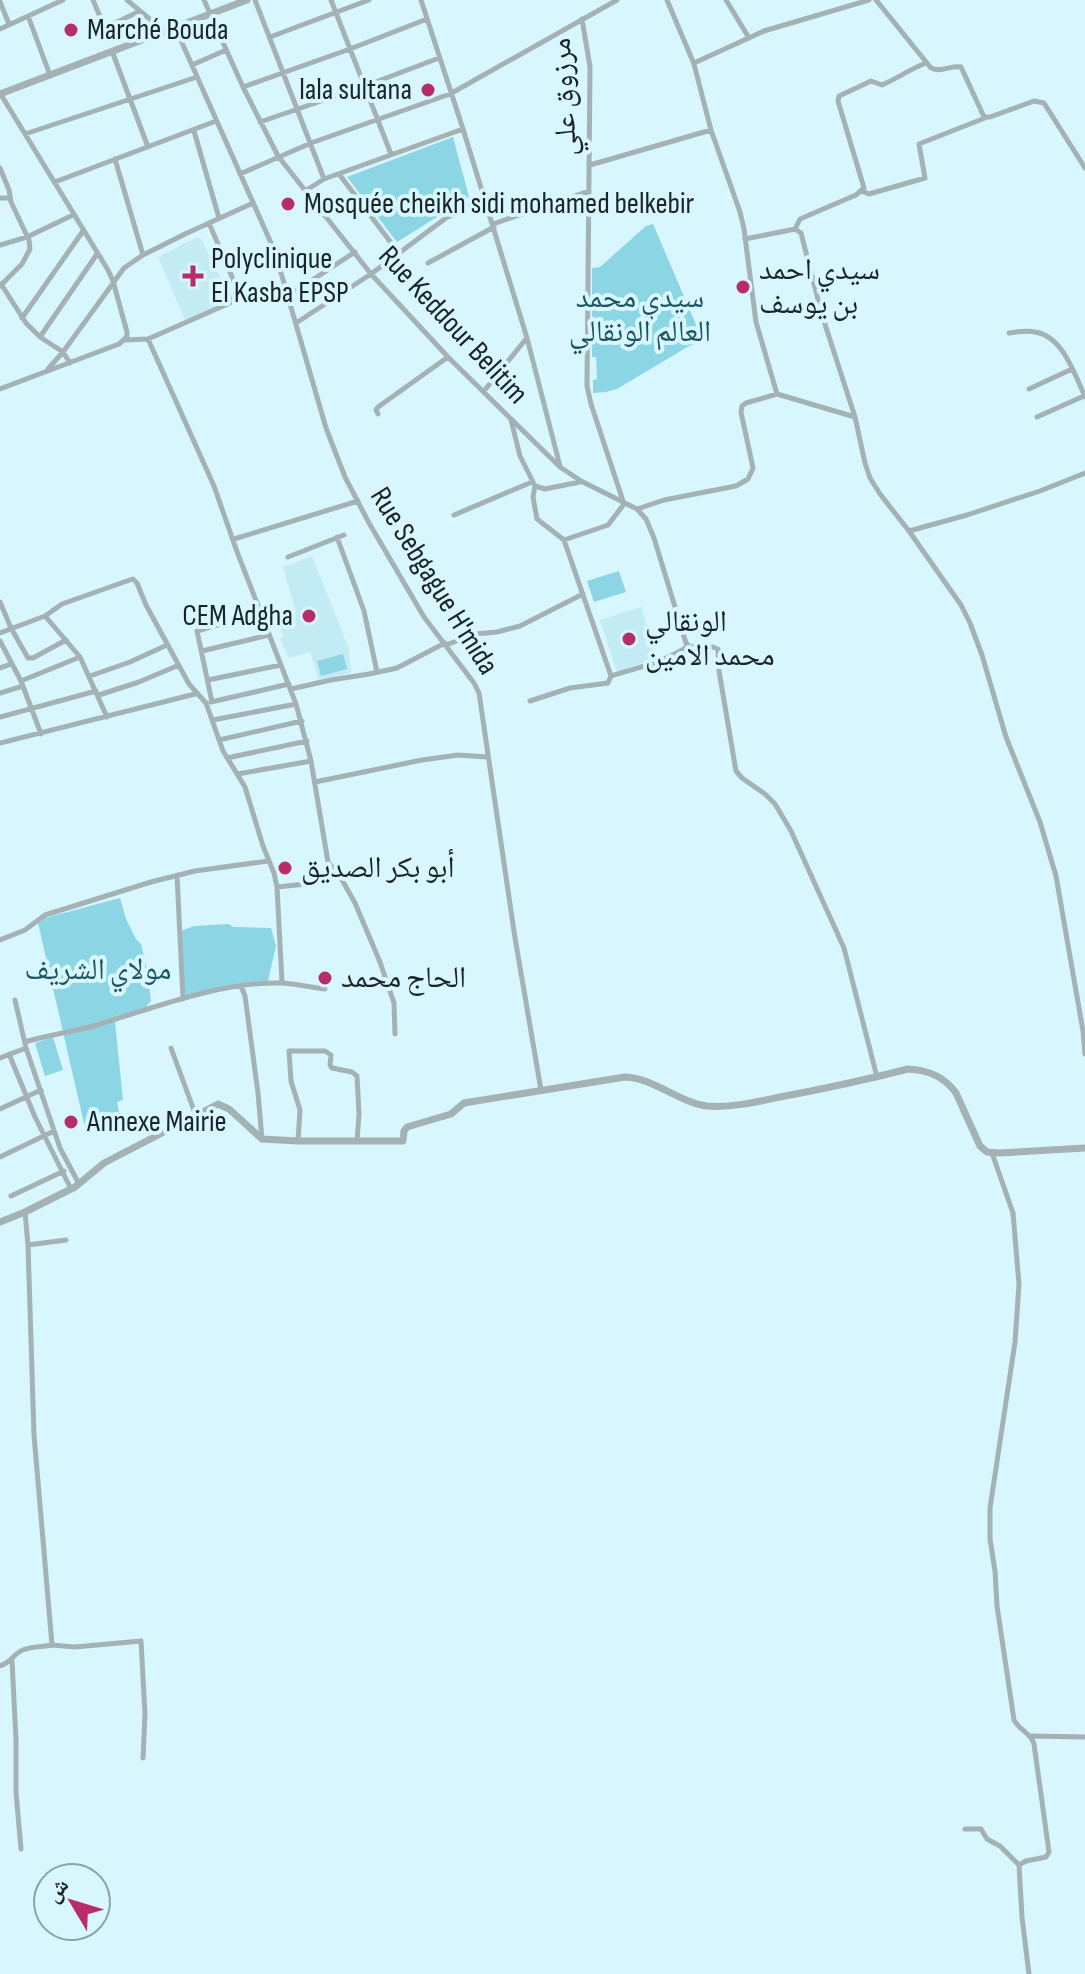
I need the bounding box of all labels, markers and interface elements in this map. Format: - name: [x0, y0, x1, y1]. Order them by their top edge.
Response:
- place label: Marché Bouda: [87, 12, 229, 48]
- marker: Marché Bouda: [62, 21, 80, 39]
- street label: مرزوق علي: [543, 37, 590, 157]
- place label: lala sultana: [299, 72, 412, 108]
- marker: lala sultana: [419, 81, 437, 99]
- place label: Mosquée cheikh sidi mohamed belkebir: [304, 186, 695, 222]
- marker: Mosquée cheikh sidi mohamed belkebir: [279, 195, 297, 213]
- street label: Rue Keddour Belitim: [371, 239, 535, 411]
- place label: Polyclinique El Kasba EPSP: [211, 241, 349, 311]
- place label: سيدي احمد بن يوسف: [759, 252, 880, 322]
- marker: Polyclinique El Kasba EPSP: [182, 265, 204, 287]
- marker: سيدي احمد بن يوسف: [734, 278, 752, 296]
- park label: سيدي محمد العالم الونقالي: [569, 280, 711, 355]
- street label: Rue Sebgague H'mida: [362, 481, 506, 681]
- place label: CEM Adgha: [182, 598, 293, 634]
- place label: الونقالي محمد الامين: [645, 604, 775, 674]
- marker: CEM Adgha: [300, 607, 318, 625]
- marker: الونقالي محمد الامين: [620, 630, 638, 648]
- place label: أبو بكر الصديق: [301, 848, 455, 886]
- marker: أبو بكر الصديق: [276, 859, 294, 877]
- park label: مولاي الشريف: [25, 952, 171, 993]
- place label: الحاج محمد: [341, 960, 466, 996]
- marker: الحاج محمد: [316, 969, 334, 987]
- place label: Annexe Mairie: [86, 1104, 227, 1140]
- marker: Annexe Mairie: [62, 1113, 80, 1131]
- north arrow: [32, 1862, 112, 1942]
- text: ش: [40, 1873, 75, 1908]

